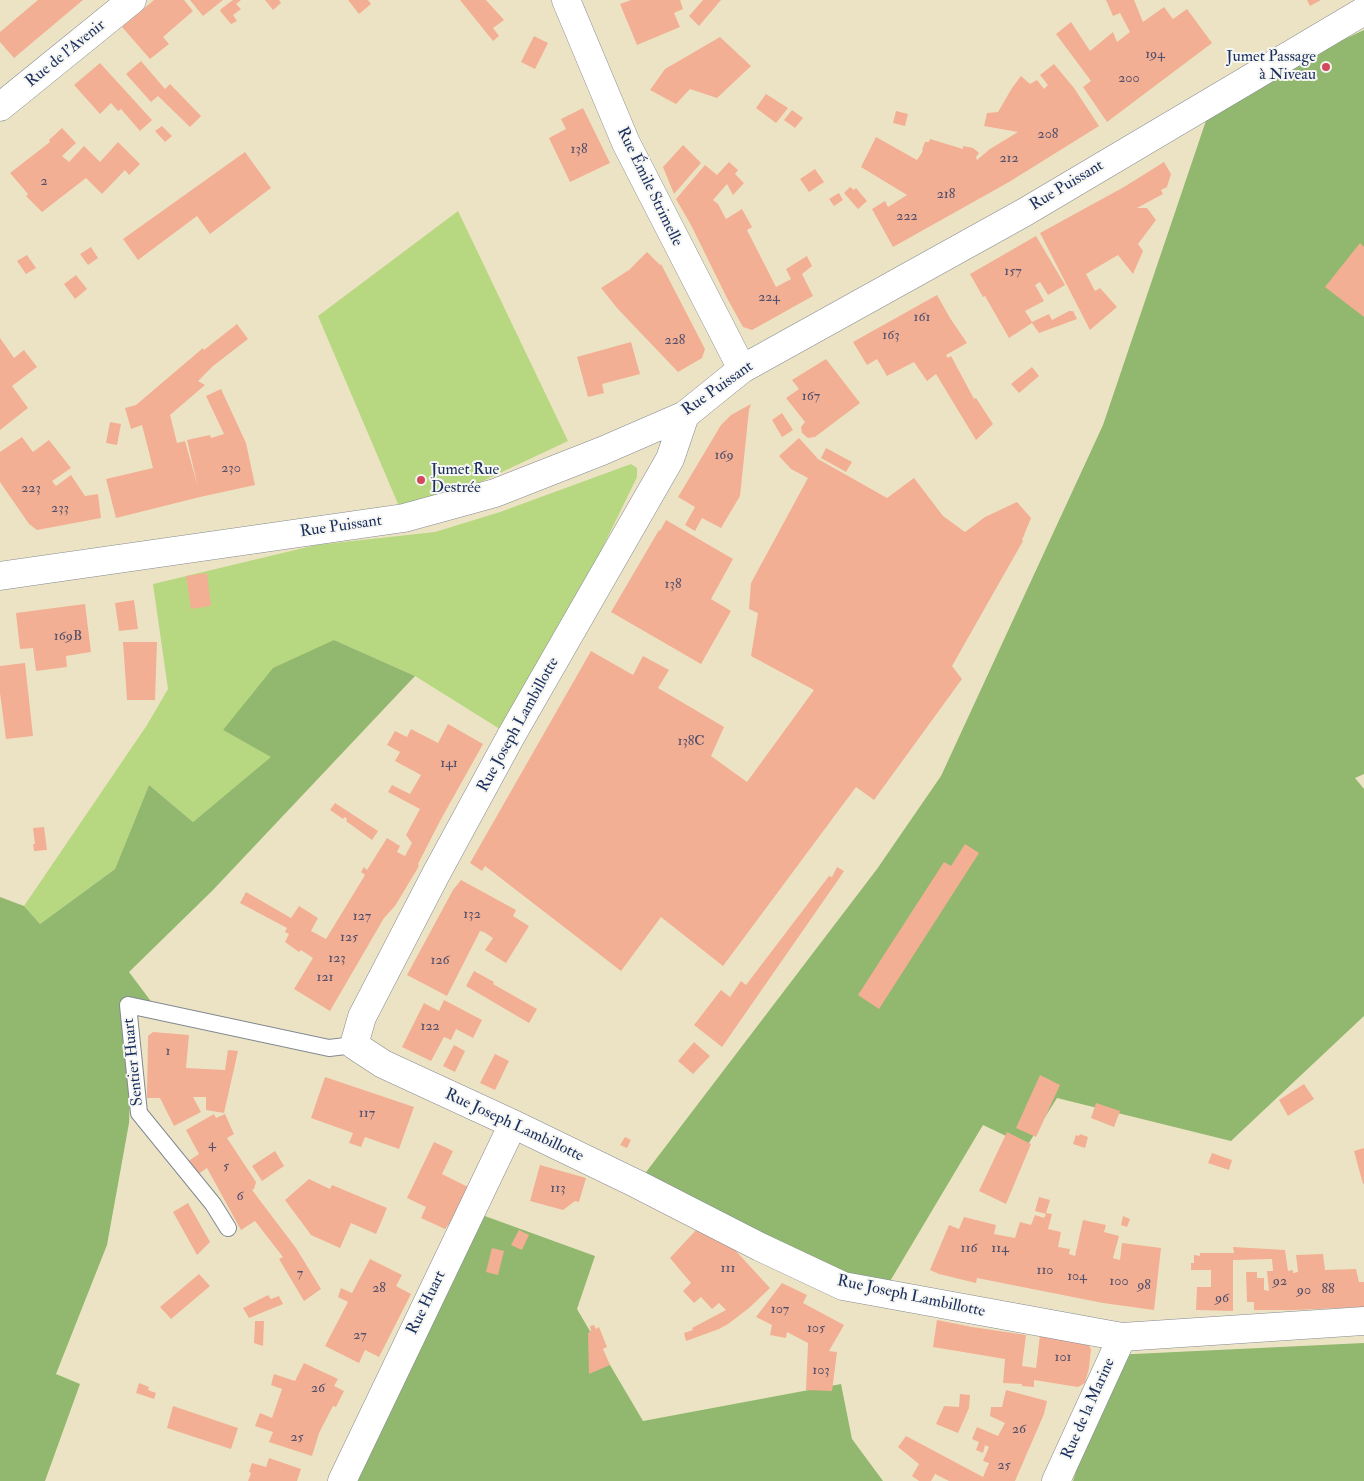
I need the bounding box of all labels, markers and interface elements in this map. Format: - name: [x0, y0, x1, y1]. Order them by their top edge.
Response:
- street label: Rue de l'Avenir: [22, 16, 110, 92]
- house number: 194: [1145, 47, 1165, 63]
- place label: Jumet Passage à Niveau: [1226, 48, 1316, 86]
- marker: Jumet Passage à Niveau: [1320, 61, 1332, 73]
- house number: 200: [1118, 71, 1140, 87]
- street label: Rue Émile Strimelle: [612, 124, 686, 250]
- house number: 208: [1038, 127, 1058, 143]
- house number: 138: [571, 142, 587, 158]
- house number: 212: [999, 151, 1019, 167]
- street label: Rue Puissant: [1027, 157, 1107, 215]
- house number: 2: [40, 174, 48, 190]
- house number: 218: [937, 187, 955, 203]
- house number: 222: [896, 209, 918, 225]
- house number: 157: [1004, 264, 1022, 280]
- house number: 224: [758, 290, 780, 306]
- house number: 161: [914, 310, 930, 326]
- house number: 163: [882, 328, 900, 344]
- house number: 228: [665, 333, 685, 349]
- street label: Rue Puissant: [679, 358, 757, 420]
- house number: 167: [802, 389, 820, 405]
- house number: 169: [714, 448, 734, 464]
- house number: 230: [221, 461, 241, 477]
- place label: Jumet Rue Destrée: [431, 461, 499, 499]
- marker: Jumet Rue Destrée: [415, 474, 427, 486]
- house number: 223: [21, 481, 41, 497]
- house number: 233: [51, 501, 69, 517]
- street label: Rue Puissant: [299, 512, 383, 542]
- house number: 138: [665, 577, 681, 593]
- house number: 169B: [54, 629, 82, 645]
- street label: Rue Joseph Lambillotte: [474, 654, 564, 796]
- house number: 138C: [677, 734, 705, 750]
- house number: 141: [440, 756, 458, 772]
- house number: 132: [463, 907, 481, 923]
- house number: 127: [353, 909, 371, 925]
- house number: 125: [340, 930, 358, 946]
- house number: 123: [328, 951, 346, 967]
- house number: 126: [430, 953, 450, 969]
- house number: 121: [316, 970, 334, 986]
- street label: Sentier Huart: [120, 1017, 148, 1107]
- house number: 122: [420, 1019, 440, 1035]
- house number: 1: [166, 1044, 170, 1060]
- street label: Rue Joseph Lambillotte: [442, 1085, 586, 1167]
- house number: 117: [359, 1106, 375, 1122]
- house number: 4: [208, 1137, 216, 1153]
- house number: 5: [223, 1159, 229, 1175]
- house number: 113: [550, 1181, 566, 1197]
- house number: 6: [236, 1189, 244, 1205]
- house number: 116: [961, 1241, 977, 1257]
- house number: 114: [991, 1241, 1009, 1257]
- house number: 111: [721, 1261, 735, 1277]
- house number: 110: [1036, 1263, 1054, 1279]
- house number: 7: [297, 1266, 303, 1282]
- street label: Rue Huart: [403, 1268, 451, 1338]
- house number: 104: [1067, 1269, 1087, 1285]
- street label: Rue Joseph Lambillotte: [835, 1272, 987, 1322]
- house number: 100: [1109, 1274, 1129, 1290]
- house number: 92: [1273, 1274, 1287, 1290]
- house number: 98: [1137, 1278, 1151, 1294]
- house number: 28: [372, 1281, 386, 1297]
- house number: 88: [1321, 1282, 1335, 1298]
- house number: 90: [1297, 1283, 1311, 1299]
- house number: 96: [1215, 1291, 1229, 1307]
- house number: 107: [771, 1302, 789, 1318]
- house number: 105: [807, 1321, 825, 1337]
- house number: 27: [353, 1328, 367, 1344]
- house number: 101: [1054, 1350, 1072, 1366]
- street label: Rue de la Marine: [1058, 1355, 1120, 1463]
- house number: 103: [812, 1363, 830, 1379]
- house number: 26: [311, 1381, 325, 1397]
- house number: 26: [1012, 1422, 1026, 1438]
- house number: 25: [290, 1430, 304, 1446]
- house number: 25: [997, 1458, 1011, 1474]

